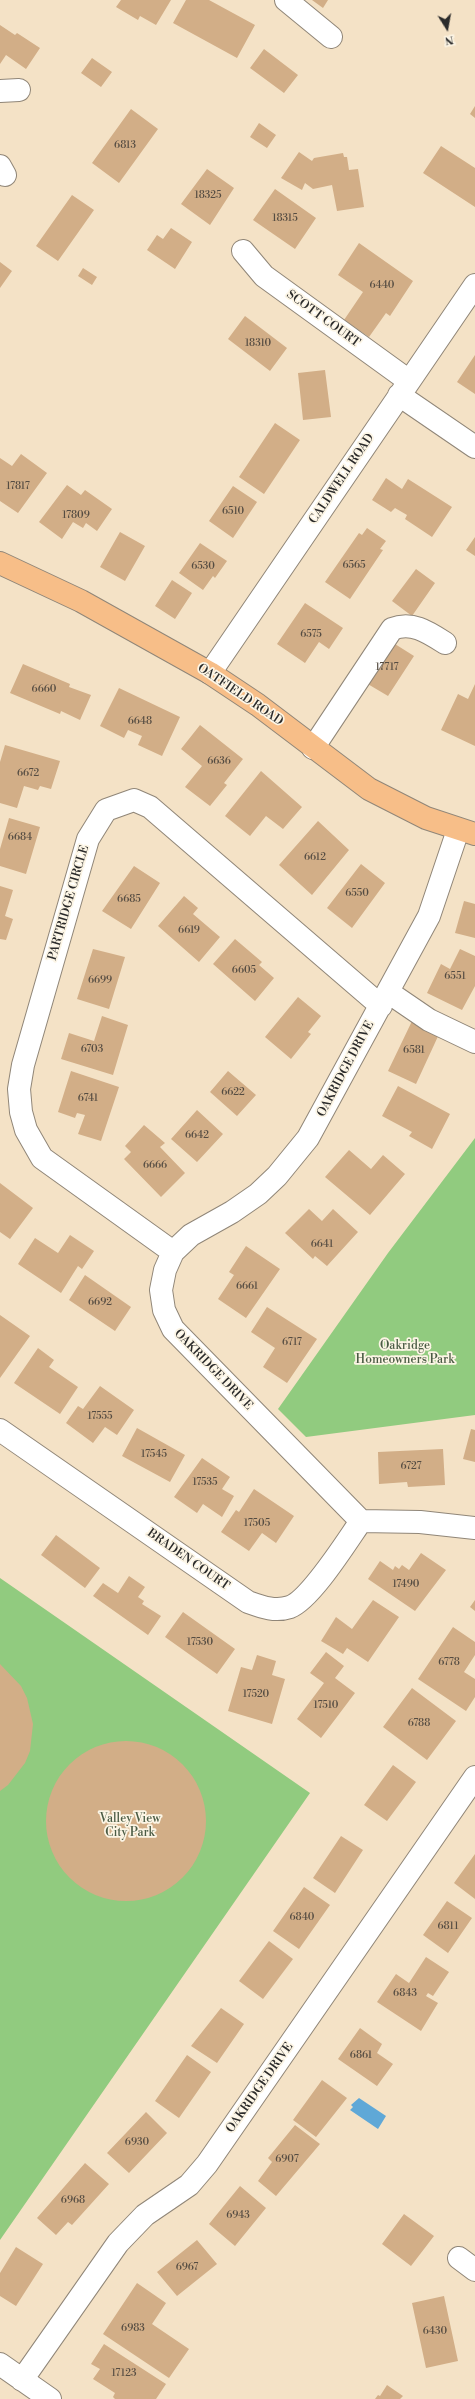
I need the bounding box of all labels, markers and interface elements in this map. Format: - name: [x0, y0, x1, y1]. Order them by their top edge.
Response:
- north arrow: [427, 8, 467, 48]
- text: N: [444, 32, 455, 47]
- house number: 6813: [114, 140, 136, 152]
- house number: 18325: [195, 190, 221, 202]
- house number: 18315: [272, 213, 298, 225]
- house number: 6440: [370, 280, 394, 292]
- street label: SCOTT COURT: [284, 288, 362, 350]
- house number: 18310: [245, 338, 271, 350]
- street label: CALDWELL ROAD: [307, 431, 377, 527]
- house number: 17817: [6, 481, 30, 493]
- house number: 6510: [222, 506, 244, 518]
- house number: 17809: [62, 510, 90, 522]
- house number: 6565: [342, 560, 366, 572]
- house number: 6530: [191, 561, 215, 573]
- house number: 6575: [300, 629, 322, 641]
- street label: OATFIELD ROAD: [194, 661, 286, 729]
- house number: 17717: [375, 662, 399, 674]
- house number: 6660: [32, 684, 56, 696]
- house number: 6648: [128, 716, 152, 728]
- house number: 6636: [207, 756, 231, 768]
- house number: 6672: [17, 768, 39, 780]
- house number: 6684: [8, 832, 32, 844]
- street label: PARTRIDGE CIRCLE: [46, 844, 92, 962]
- house number: 6612: [304, 852, 326, 864]
- house number: 6550: [345, 888, 369, 900]
- house number: 6685: [117, 894, 141, 906]
- house number: 6619: [178, 925, 200, 937]
- house number: 6605: [232, 965, 256, 977]
- house number: 6551: [444, 971, 466, 983]
- house number: 6699: [88, 975, 112, 987]
- street label: OAKRIDGE DRIVE: [315, 1019, 377, 1119]
- house number: 6703: [81, 1044, 103, 1056]
- house number: 6581: [403, 1045, 425, 1057]
- house number: 6622: [221, 1087, 245, 1099]
- house number: 6741: [78, 1093, 98, 1105]
- house number: 6642: [185, 1130, 209, 1142]
- house number: 6666: [143, 1160, 167, 1172]
- house number: 6641: [311, 1239, 333, 1251]
- house number: 6661: [236, 1281, 258, 1293]
- house number: 6692: [88, 1297, 112, 1309]
- street label: OAKRIDGE DRIVE: [171, 1327, 255, 1413]
- house number: 6717: [282, 1337, 302, 1349]
- park label: Oakridge Homeowners Park: [356, 1339, 454, 1367]
- house number: 17555: [87, 1411, 113, 1423]
- house number: 17545: [141, 1449, 167, 1461]
- house number: 6727: [400, 1461, 422, 1473]
- house number: 17535: [192, 1477, 218, 1489]
- house number: 17505: [244, 1518, 270, 1530]
- street label: BRADEN COURT: [144, 1526, 232, 1594]
- house number: 17490: [393, 1579, 419, 1591]
- house number: 17530: [187, 1637, 213, 1649]
- house number: 6778: [438, 1657, 460, 1669]
- house number: 17520: [243, 1689, 269, 1701]
- house number: 17510: [314, 1700, 338, 1712]
- house number: 6788: [408, 1718, 430, 1730]
- park label: Valley View City Park: [99, 1812, 161, 1840]
- house number: 6840: [290, 1912, 314, 1924]
- house number: 6811: [438, 1921, 458, 1933]
- house number: 6843: [393, 1988, 417, 2000]
- street label: OAKRIDGE DRIVE: [224, 2040, 296, 2136]
- house number: 6861: [350, 2050, 372, 2062]
- house number: 6930: [125, 2137, 149, 2149]
- house number: 6907: [275, 2154, 299, 2166]
- house number: 6968: [61, 2195, 85, 2207]
- house number: 6943: [226, 2210, 250, 2222]
- house number: 6967: [176, 2262, 198, 2274]
- house number: 6983: [121, 2323, 145, 2335]
- house number: 6430: [423, 2326, 447, 2338]
- house number: 17123: [112, 2368, 136, 2380]

